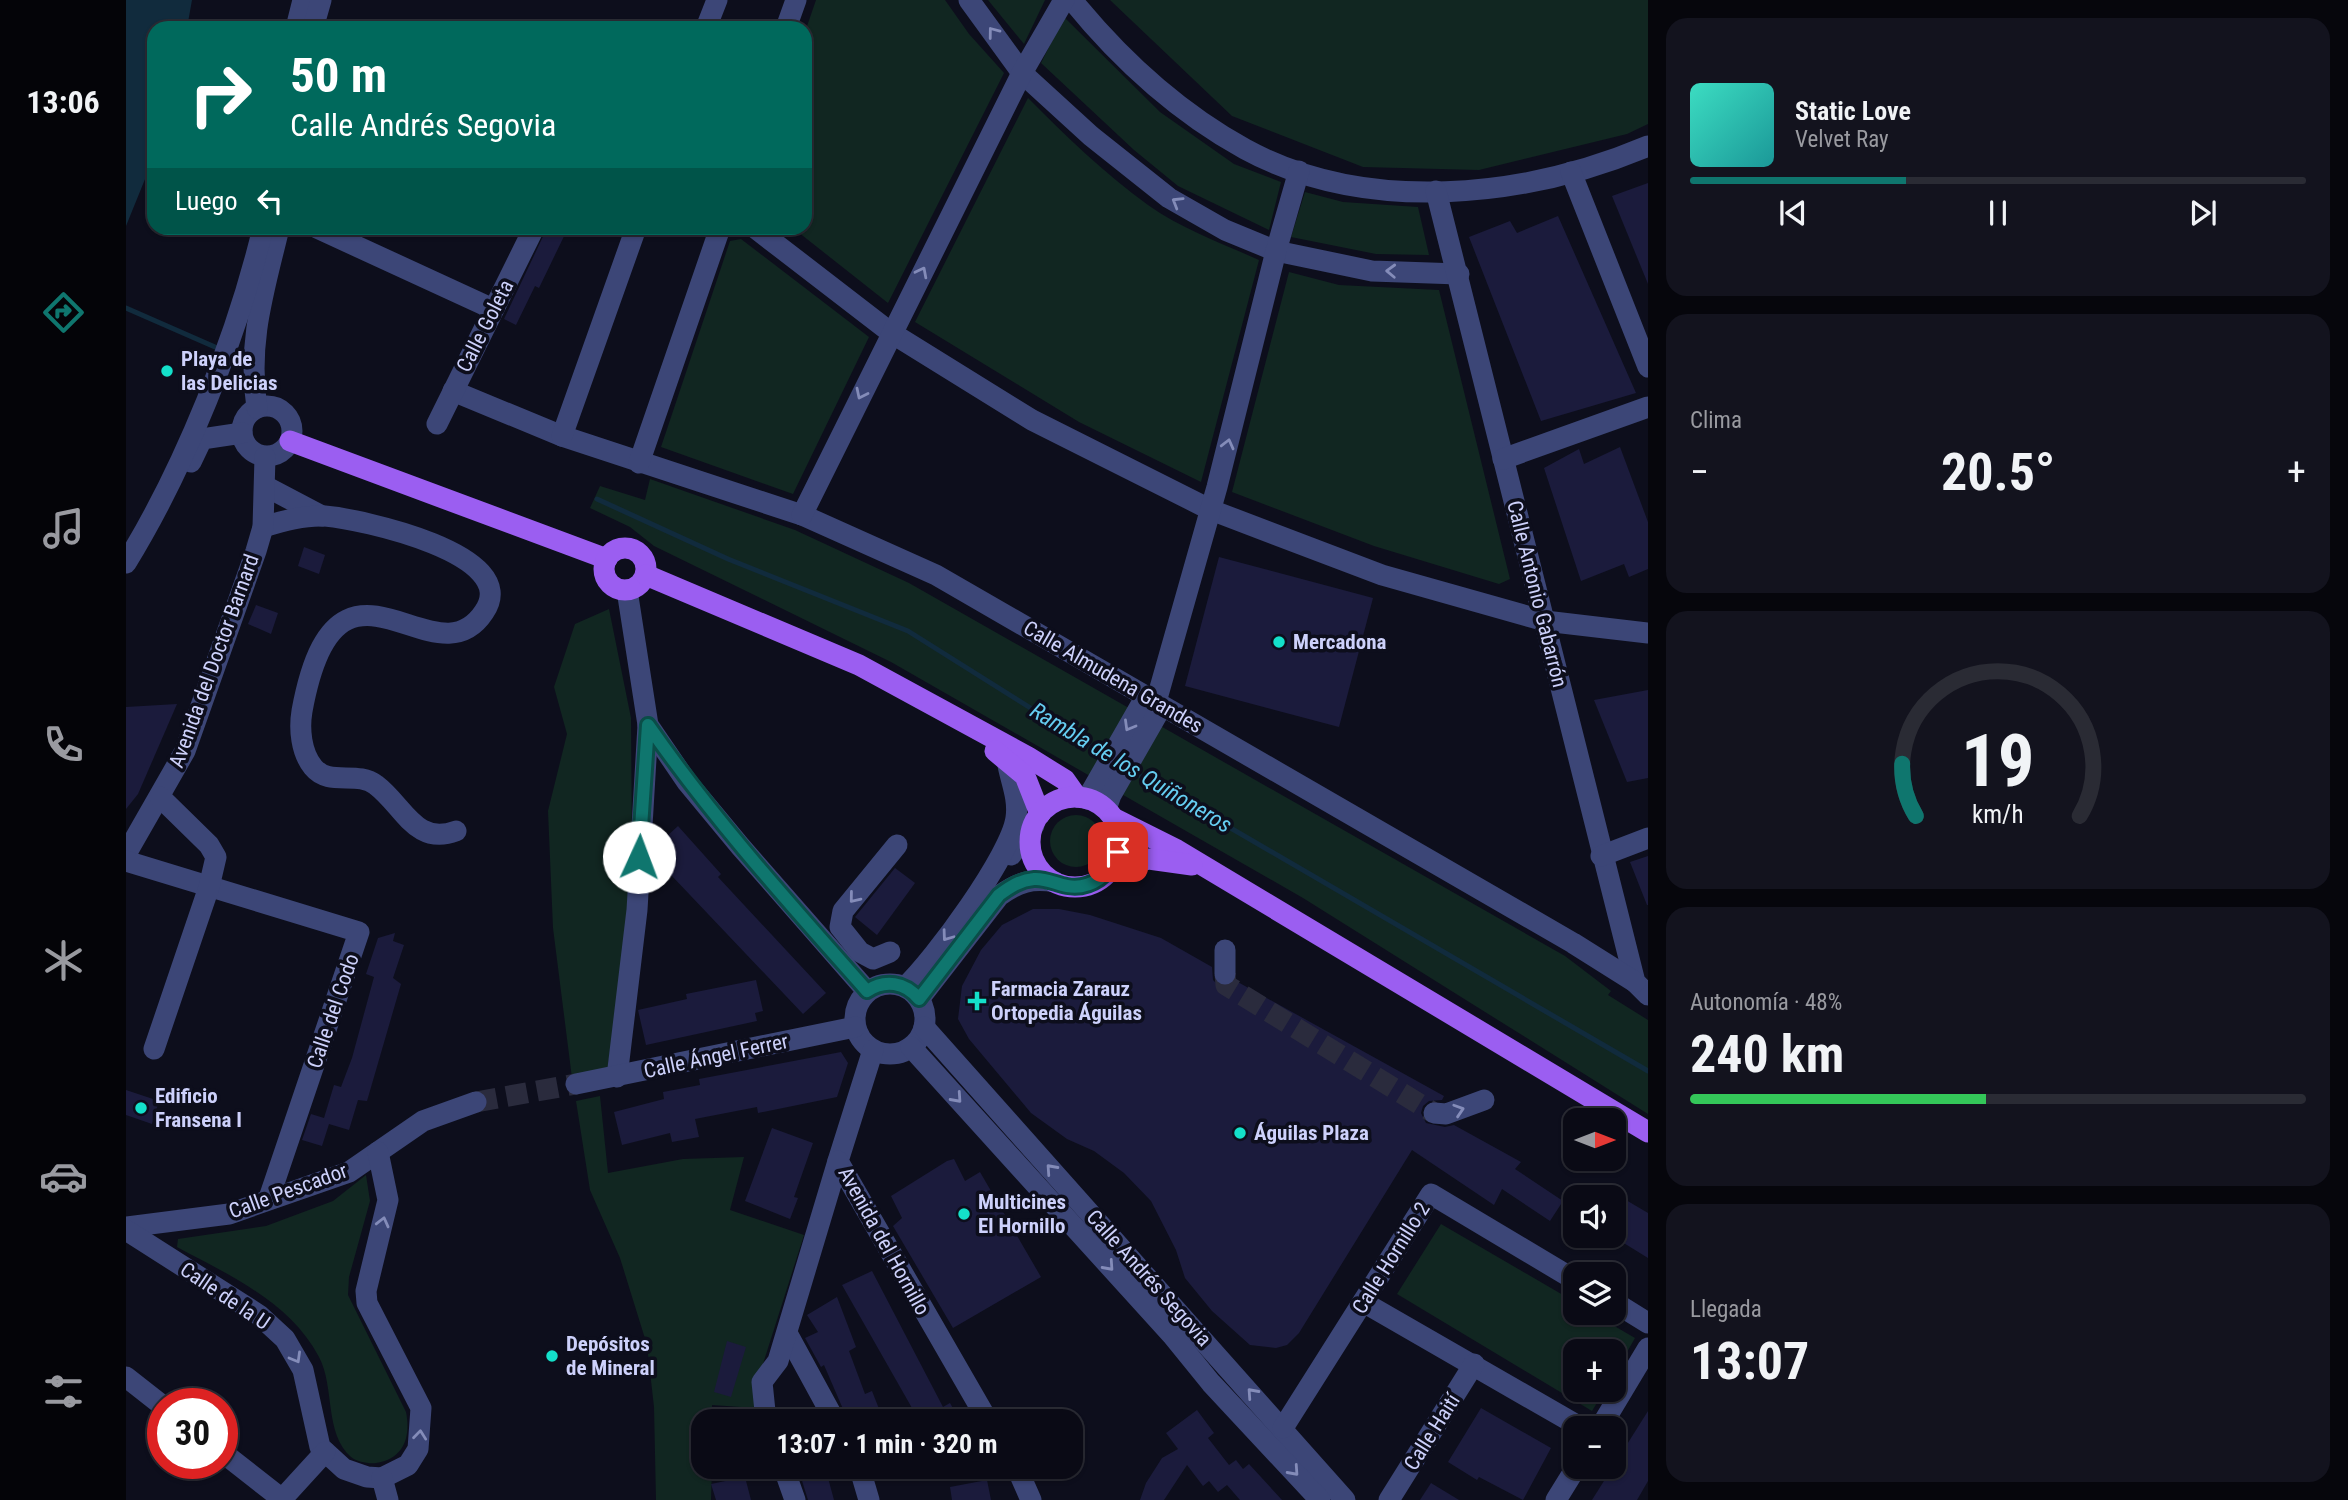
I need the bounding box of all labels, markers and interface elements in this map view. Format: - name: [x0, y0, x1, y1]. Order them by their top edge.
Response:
- one-way arrow: [989, 27, 1002, 40]
- text: 50 m: [290, 47, 387, 104]
- icon: right: [175, 49, 266, 140]
- text: 13:06: [26, 83, 100, 121]
- text: Static Love: [1795, 96, 1911, 126]
- text: Calle Andrés Segovia: [290, 106, 556, 144]
- text: Velvet Ray: [1795, 126, 1889, 153]
- icon: left: [251, 182, 289, 220]
- text: Luego: [175, 186, 237, 216]
- icon: previous: [1774, 194, 1812, 232]
- icon: pause: [1979, 194, 2017, 232]
- icon: next: [2184, 194, 2222, 232]
- one-way arrow: [1171, 197, 1184, 210]
- one-way arrow: [1385, 264, 1396, 279]
- one-way arrow: [913, 267, 927, 279]
- street label: Calle Goleta: [452, 276, 518, 376]
- icon: directions: [39, 288, 88, 337]
- place label: Playa de las Delicias: [181, 347, 277, 395]
- marker: Playa de las Delicias: [159, 363, 175, 379]
- one-way arrow: [855, 387, 869, 399]
- text: Clima: [1690, 407, 1742, 434]
- one-way arrow: [1220, 438, 1234, 450]
- text: 20.5°: [1941, 442, 2055, 503]
- text: −: [1690, 450, 1709, 494]
- text: +: [2287, 450, 2306, 494]
- street label: Calle Antonio Gabarrón: [1502, 498, 1572, 690]
- icon: music: [39, 504, 88, 553]
- street label: Avenida del Doctor Barnard: [164, 551, 264, 771]
- street label: Calle Almudena Grandes: [1019, 616, 1207, 738]
- place label: Mercadona: [1293, 630, 1386, 654]
- marker: Mercadona: [1271, 634, 1287, 650]
- water label: Rambla de los Quiñoneros: [1025, 697, 1237, 839]
- text: 19: [1961, 718, 2035, 804]
- one-way arrow: [1124, 719, 1137, 731]
- icon: phone: [39, 720, 88, 769]
- text: km/h: [1972, 800, 2024, 829]
- position arrow: [602, 820, 676, 894]
- pin: [1088, 822, 1148, 882]
- icon: arrive: [1099, 833, 1137, 871]
- one-way arrow: [850, 890, 862, 903]
- one-way arrow: [943, 928, 956, 940]
- icon: climate: [39, 936, 88, 985]
- street label: Calle del Codo: [302, 951, 364, 1071]
- place label: Farmacia Zarauz Ortopedia Águilas: [991, 977, 1142, 1025]
- text: Autonomía · 48%: [1690, 989, 1842, 1016]
- marker: Farmacia Zarauz Ortopedia Águilas: [969, 993, 985, 1009]
- text: 240 km: [1690, 1024, 1844, 1085]
- street label: Calle Ángel Ferrer: [642, 1029, 790, 1083]
- place label: Edificio Fransena I: [155, 1084, 242, 1132]
- one-way arrow: [948, 1089, 961, 1102]
- marker: Edificio Fransena I: [133, 1100, 149, 1116]
- one-way arrow: [1453, 1104, 1465, 1118]
- north arrow: [1563, 1108, 1626, 1171]
- map controls: [1563, 1108, 1626, 1479]
- place label: Águilas Plaza: [1254, 1121, 1369, 1145]
- marker: Águilas Plaza: [1232, 1125, 1248, 1141]
- icon: car: [39, 1152, 88, 1201]
- street label: Calle Pescador: [225, 1158, 351, 1224]
- street label: Avenida del Hornillo: [833, 1163, 935, 1319]
- one-way arrow: [1047, 1164, 1059, 1177]
- button: sound: [1563, 1185, 1626, 1248]
- place label: Multicines El Hornillo: [978, 1190, 1066, 1238]
- street label: Calle Hornillo 2: [1347, 1198, 1435, 1318]
- street label: Calle Andrés Segovia: [1082, 1205, 1216, 1351]
- marker: Multicines El Hornillo: [956, 1206, 972, 1222]
- one-way arrow: [375, 1216, 389, 1228]
- street label: Calle de la U: [176, 1257, 274, 1335]
- one-way arrow: [1101, 1258, 1114, 1271]
- button: layers: [1563, 1262, 1626, 1325]
- text: Llegada: [1690, 1296, 1762, 1323]
- text: 13:07: [1690, 1331, 1809, 1392]
- place label: Depósitos de Mineral: [566, 1332, 655, 1380]
- button: +: [1563, 1339, 1626, 1402]
- marker: Depósitos de Mineral: [544, 1348, 560, 1364]
- one-way arrow: [288, 1350, 301, 1363]
- icon: filters: [39, 1367, 88, 1416]
- speed limit sign: 30: [147, 1388, 238, 1479]
- one-way arrow: [1248, 1388, 1260, 1401]
- street label: Calle Haití: [1399, 1389, 1465, 1475]
- button: −: [1563, 1416, 1626, 1479]
- one-way arrow: [412, 1429, 427, 1440]
- text: 13:07 · 1 min · 320 m: [777, 1429, 997, 1459]
- one-way arrow: [1286, 1463, 1299, 1476]

